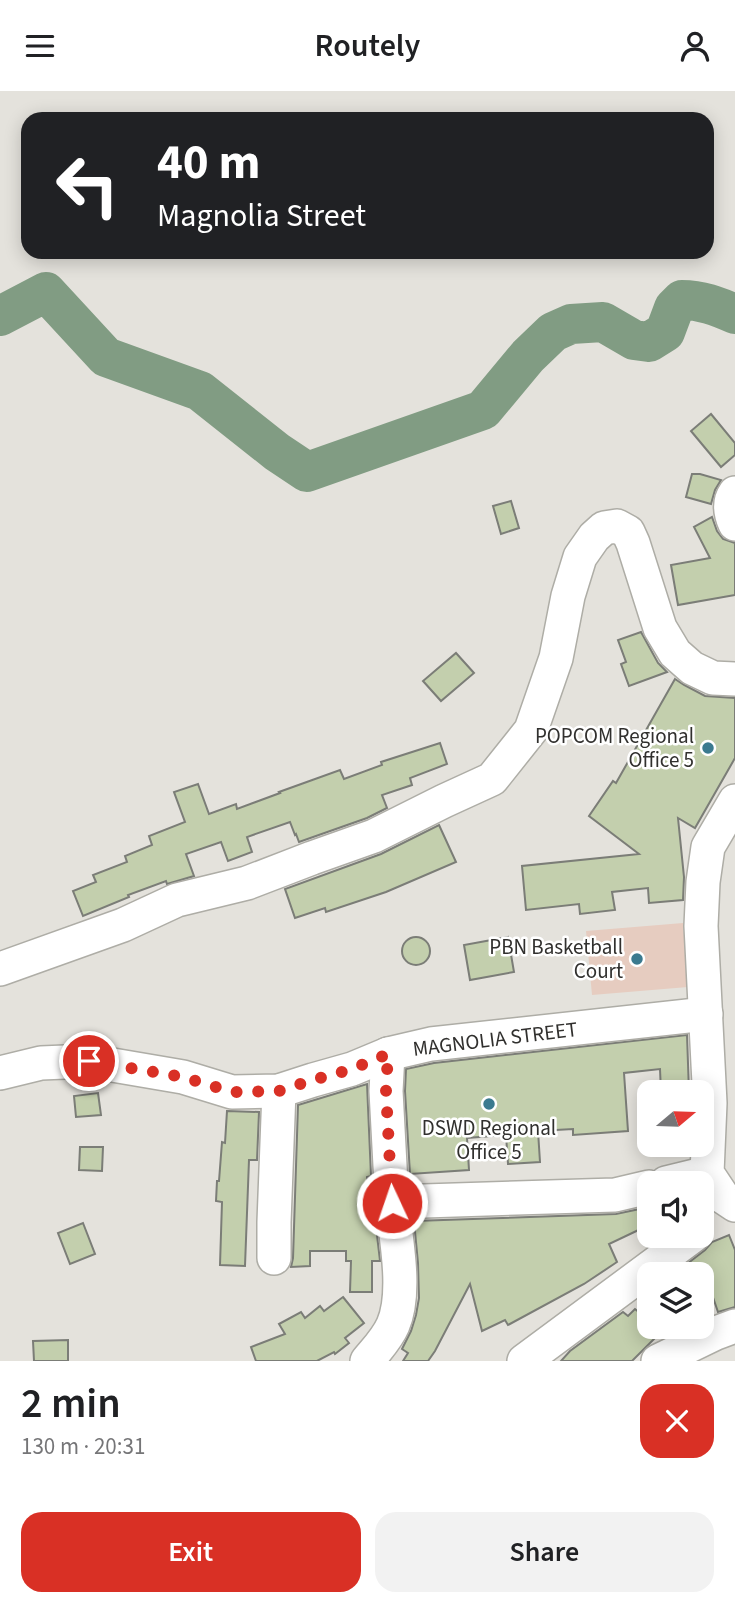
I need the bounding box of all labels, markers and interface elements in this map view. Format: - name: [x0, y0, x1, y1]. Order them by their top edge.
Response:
- text: Routely: [315, 23, 420, 69]
- icon: menu: [21, 27, 59, 65]
- icon: person: [676, 27, 714, 65]
- text: 40 m: [157, 128, 261, 198]
- icon: left: [42, 140, 133, 231]
- text: Magnolia Street: [157, 193, 366, 239]
- place label: POPCOM Regional Office 5: [535, 721, 694, 775]
- marker: POPCOM Regional Office 5: [700, 740, 716, 756]
- place label: PBN Basketball Court: [489, 932, 623, 986]
- marker: PBN Basketball Court: [629, 951, 645, 967]
- street label: MAGNOLIA STREET: [411, 1014, 579, 1064]
- pin: [59, 1031, 119, 1091]
- icon: arrive: [70, 1042, 108, 1080]
- north arrow: [637, 1080, 714, 1157]
- map controls: [637, 1080, 714, 1339]
- marker: DSWD Regional Office 5: [481, 1096, 497, 1112]
- place label: DSWD Regional Office 5: [422, 1113, 556, 1167]
- position arrow: [355, 1166, 429, 1240]
- button: sound: [637, 1171, 714, 1248]
- button: layers: [637, 1262, 714, 1339]
- text: 2 min: [21, 1374, 121, 1434]
- button: close: [640, 1384, 714, 1458]
- text: 130 m · 20:31: [21, 1430, 145, 1463]
- button: Exit: [21, 1512, 361, 1592]
- button: Share: [375, 1512, 714, 1592]

